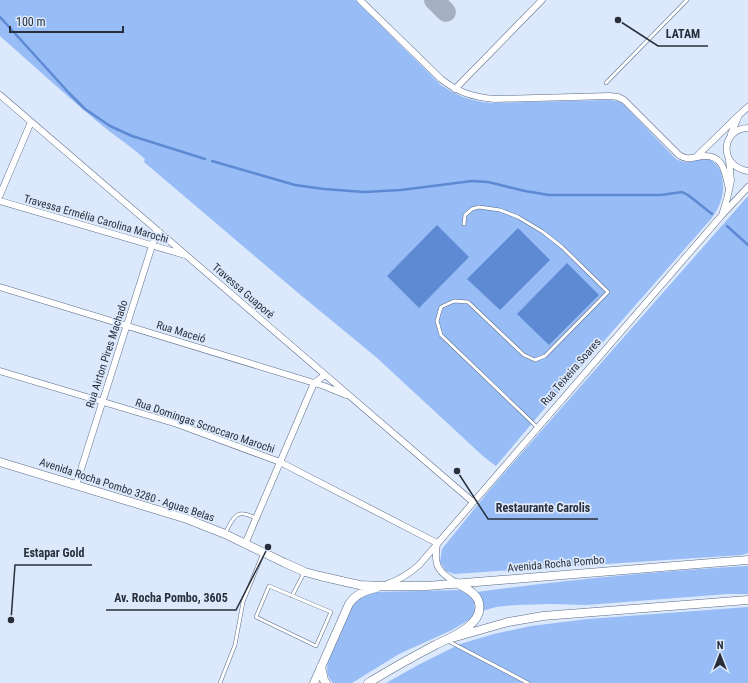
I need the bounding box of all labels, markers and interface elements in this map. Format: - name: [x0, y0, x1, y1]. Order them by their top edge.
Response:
- scale bar: [10, 8, 123, 34]
- text: 100 m: [16, 15, 46, 29]
- callout: LATAM: [658, 22, 708, 46]
- text: LATAM: [666, 27, 700, 41]
- street label: Travessa Ermélia Carolina Marochi: [22, 192, 170, 246]
- street label: Travessa Guaporé: [209, 261, 277, 321]
- street label: Rua Airton Pires Machado: [83, 298, 131, 410]
- street label: Rua Maceió: [155, 318, 208, 346]
- street label: Rua Teixeira Soares: [538, 336, 604, 408]
- street label: Rua Domingas Scroccaro Marochi: [134, 396, 276, 456]
- street label: Avenida Rocha Pombo 3280 - Aguas Belas: [38, 456, 216, 524]
- callout: Restaurante Carolis: [488, 495, 598, 519]
- text: Restaurante Carolis: [496, 501, 591, 515]
- callout: Estapar Gold: [15, 541, 92, 565]
- text: Estapar Gold: [24, 546, 85, 560]
- street label: Avenida Rocha Pombo: [507, 553, 606, 575]
- callout: Av. Rocha Pombo, 3605: [106, 586, 236, 610]
- text: Av. Rocha Pombo, 3605: [114, 591, 228, 605]
- north arrow: [700, 635, 740, 675]
- text: N: [717, 639, 724, 652]

